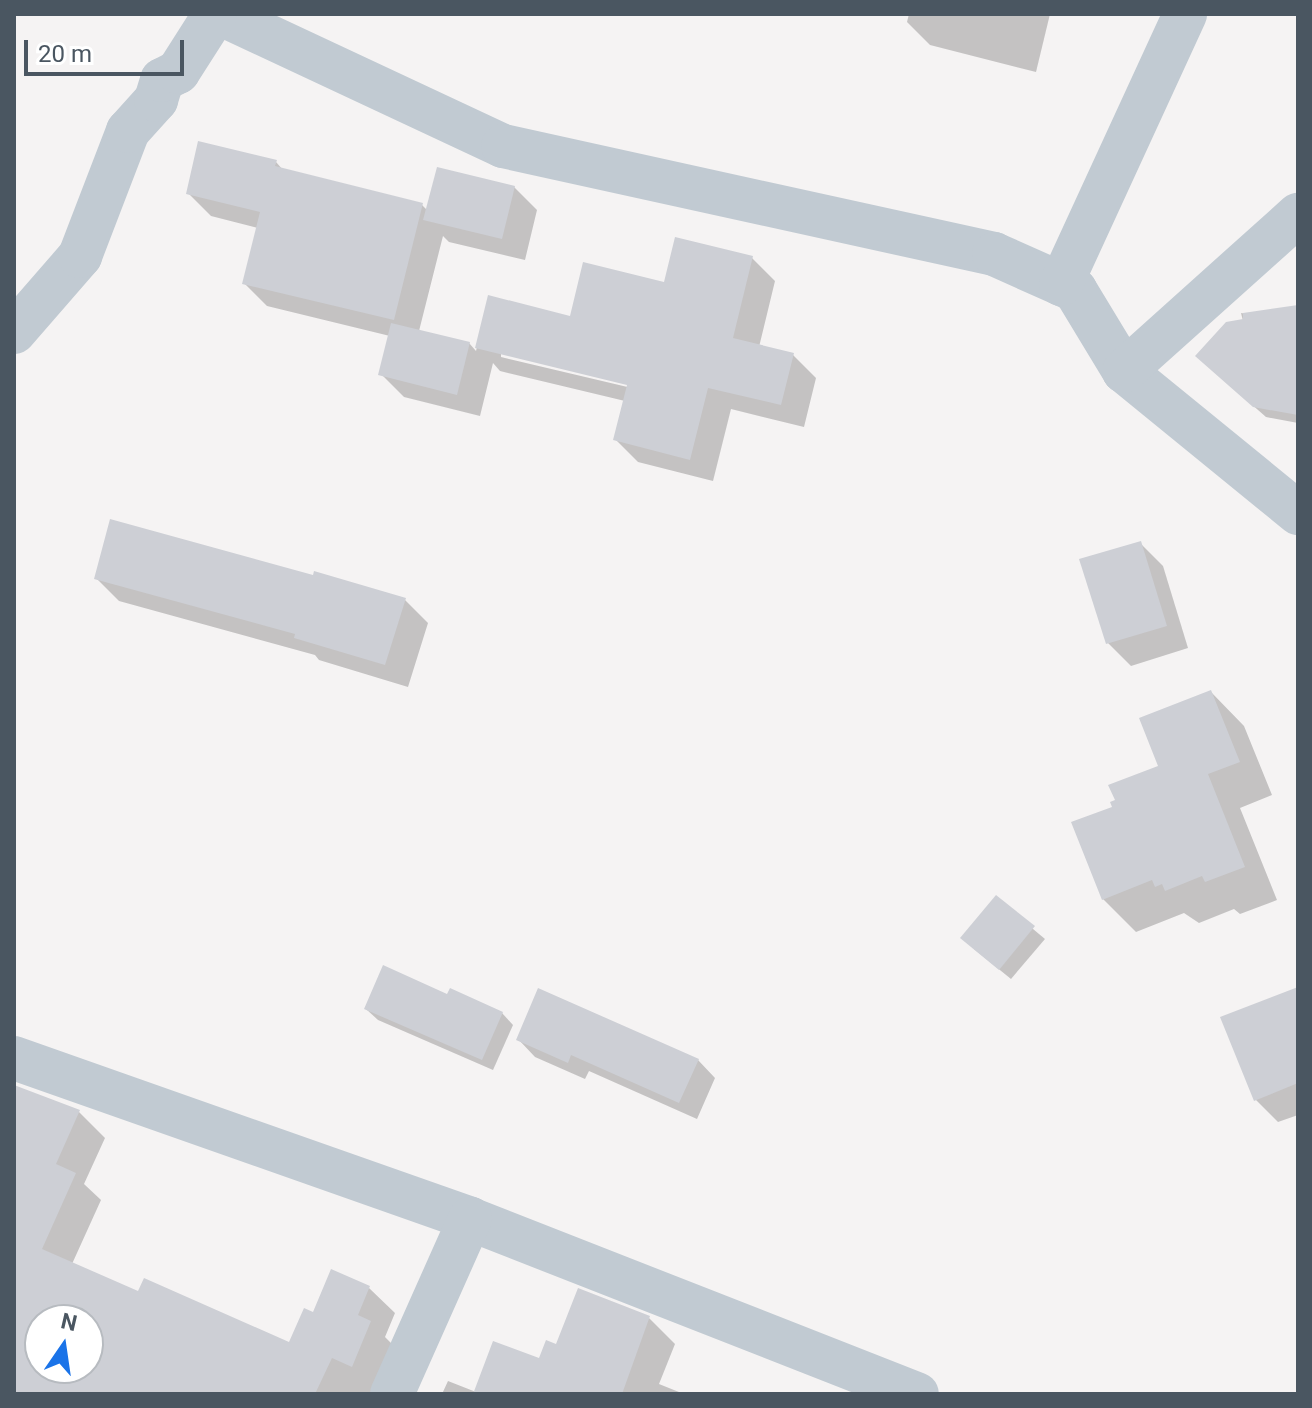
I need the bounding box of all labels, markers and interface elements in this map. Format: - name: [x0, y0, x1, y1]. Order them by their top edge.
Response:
- scale bar: [28, 24, 188, 74]
- text: 20 m: [38, 40, 92, 68]
- north arrow: [24, 1304, 104, 1384]
- text: N: [59, 1308, 79, 1336]

